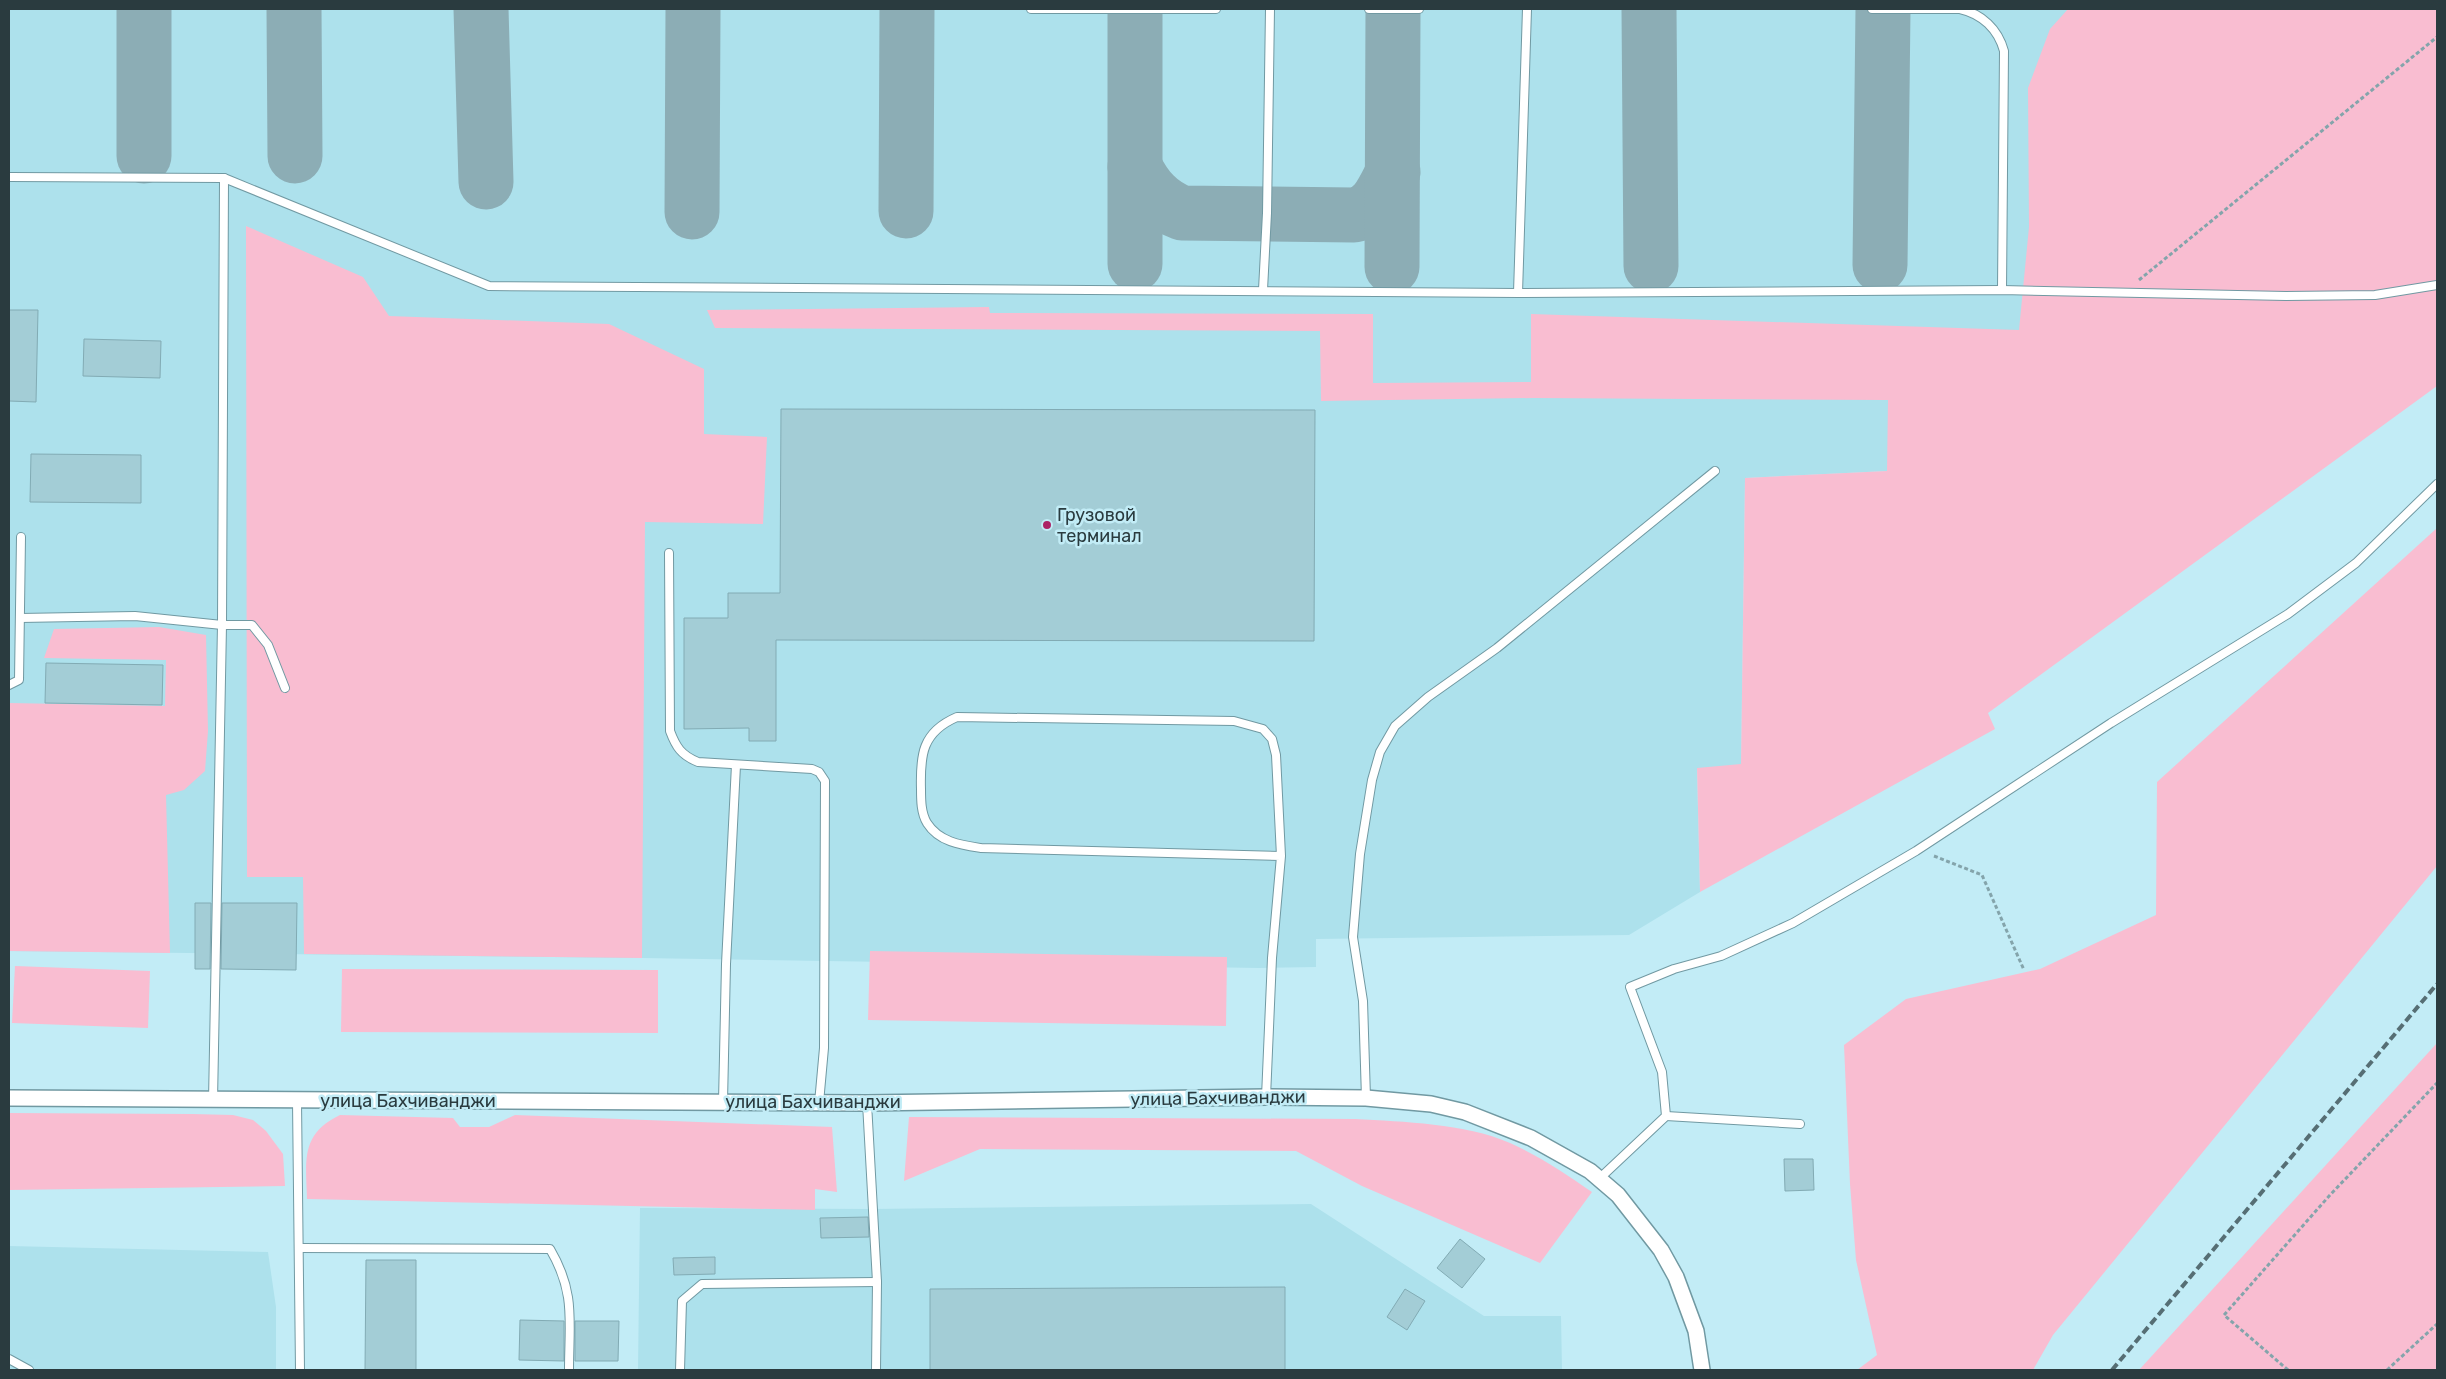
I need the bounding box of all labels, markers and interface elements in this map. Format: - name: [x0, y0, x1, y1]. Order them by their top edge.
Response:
- place label: Грузовой терминал: [1057, 504, 1142, 547]
- marker: Грузовой терминал: [1041, 519, 1053, 531]
- street label: улица Бахчиванджи: [1130, 1085, 1306, 1111]
- street label: улица Бахчиванджи: [320, 1090, 496, 1112]
- street label: улица Бахчиванджи: [725, 1091, 901, 1113]

